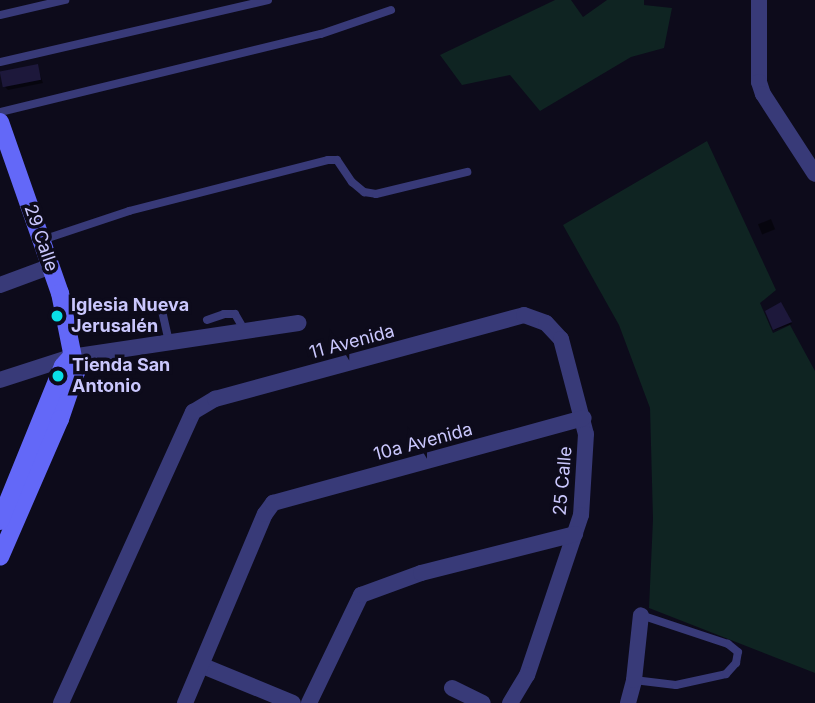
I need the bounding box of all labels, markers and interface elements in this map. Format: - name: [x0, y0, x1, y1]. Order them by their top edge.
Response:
- street label: 29 Calle: [19, 202, 63, 274]
- place label: Iglesia Nueva Jerusalén: [71, 295, 189, 338]
- marker: Iglesia Nueva Jerusalén: [49, 308, 65, 324]
- street label: 11 Avenida: [307, 320, 397, 364]
- place label: Tienda San Antonio: [72, 355, 170, 398]
- marker: Tienda San Antonio: [50, 368, 66, 384]
- street label: 10a Avenida: [371, 418, 475, 466]
- street label: 25 Calle: [549, 445, 577, 517]

